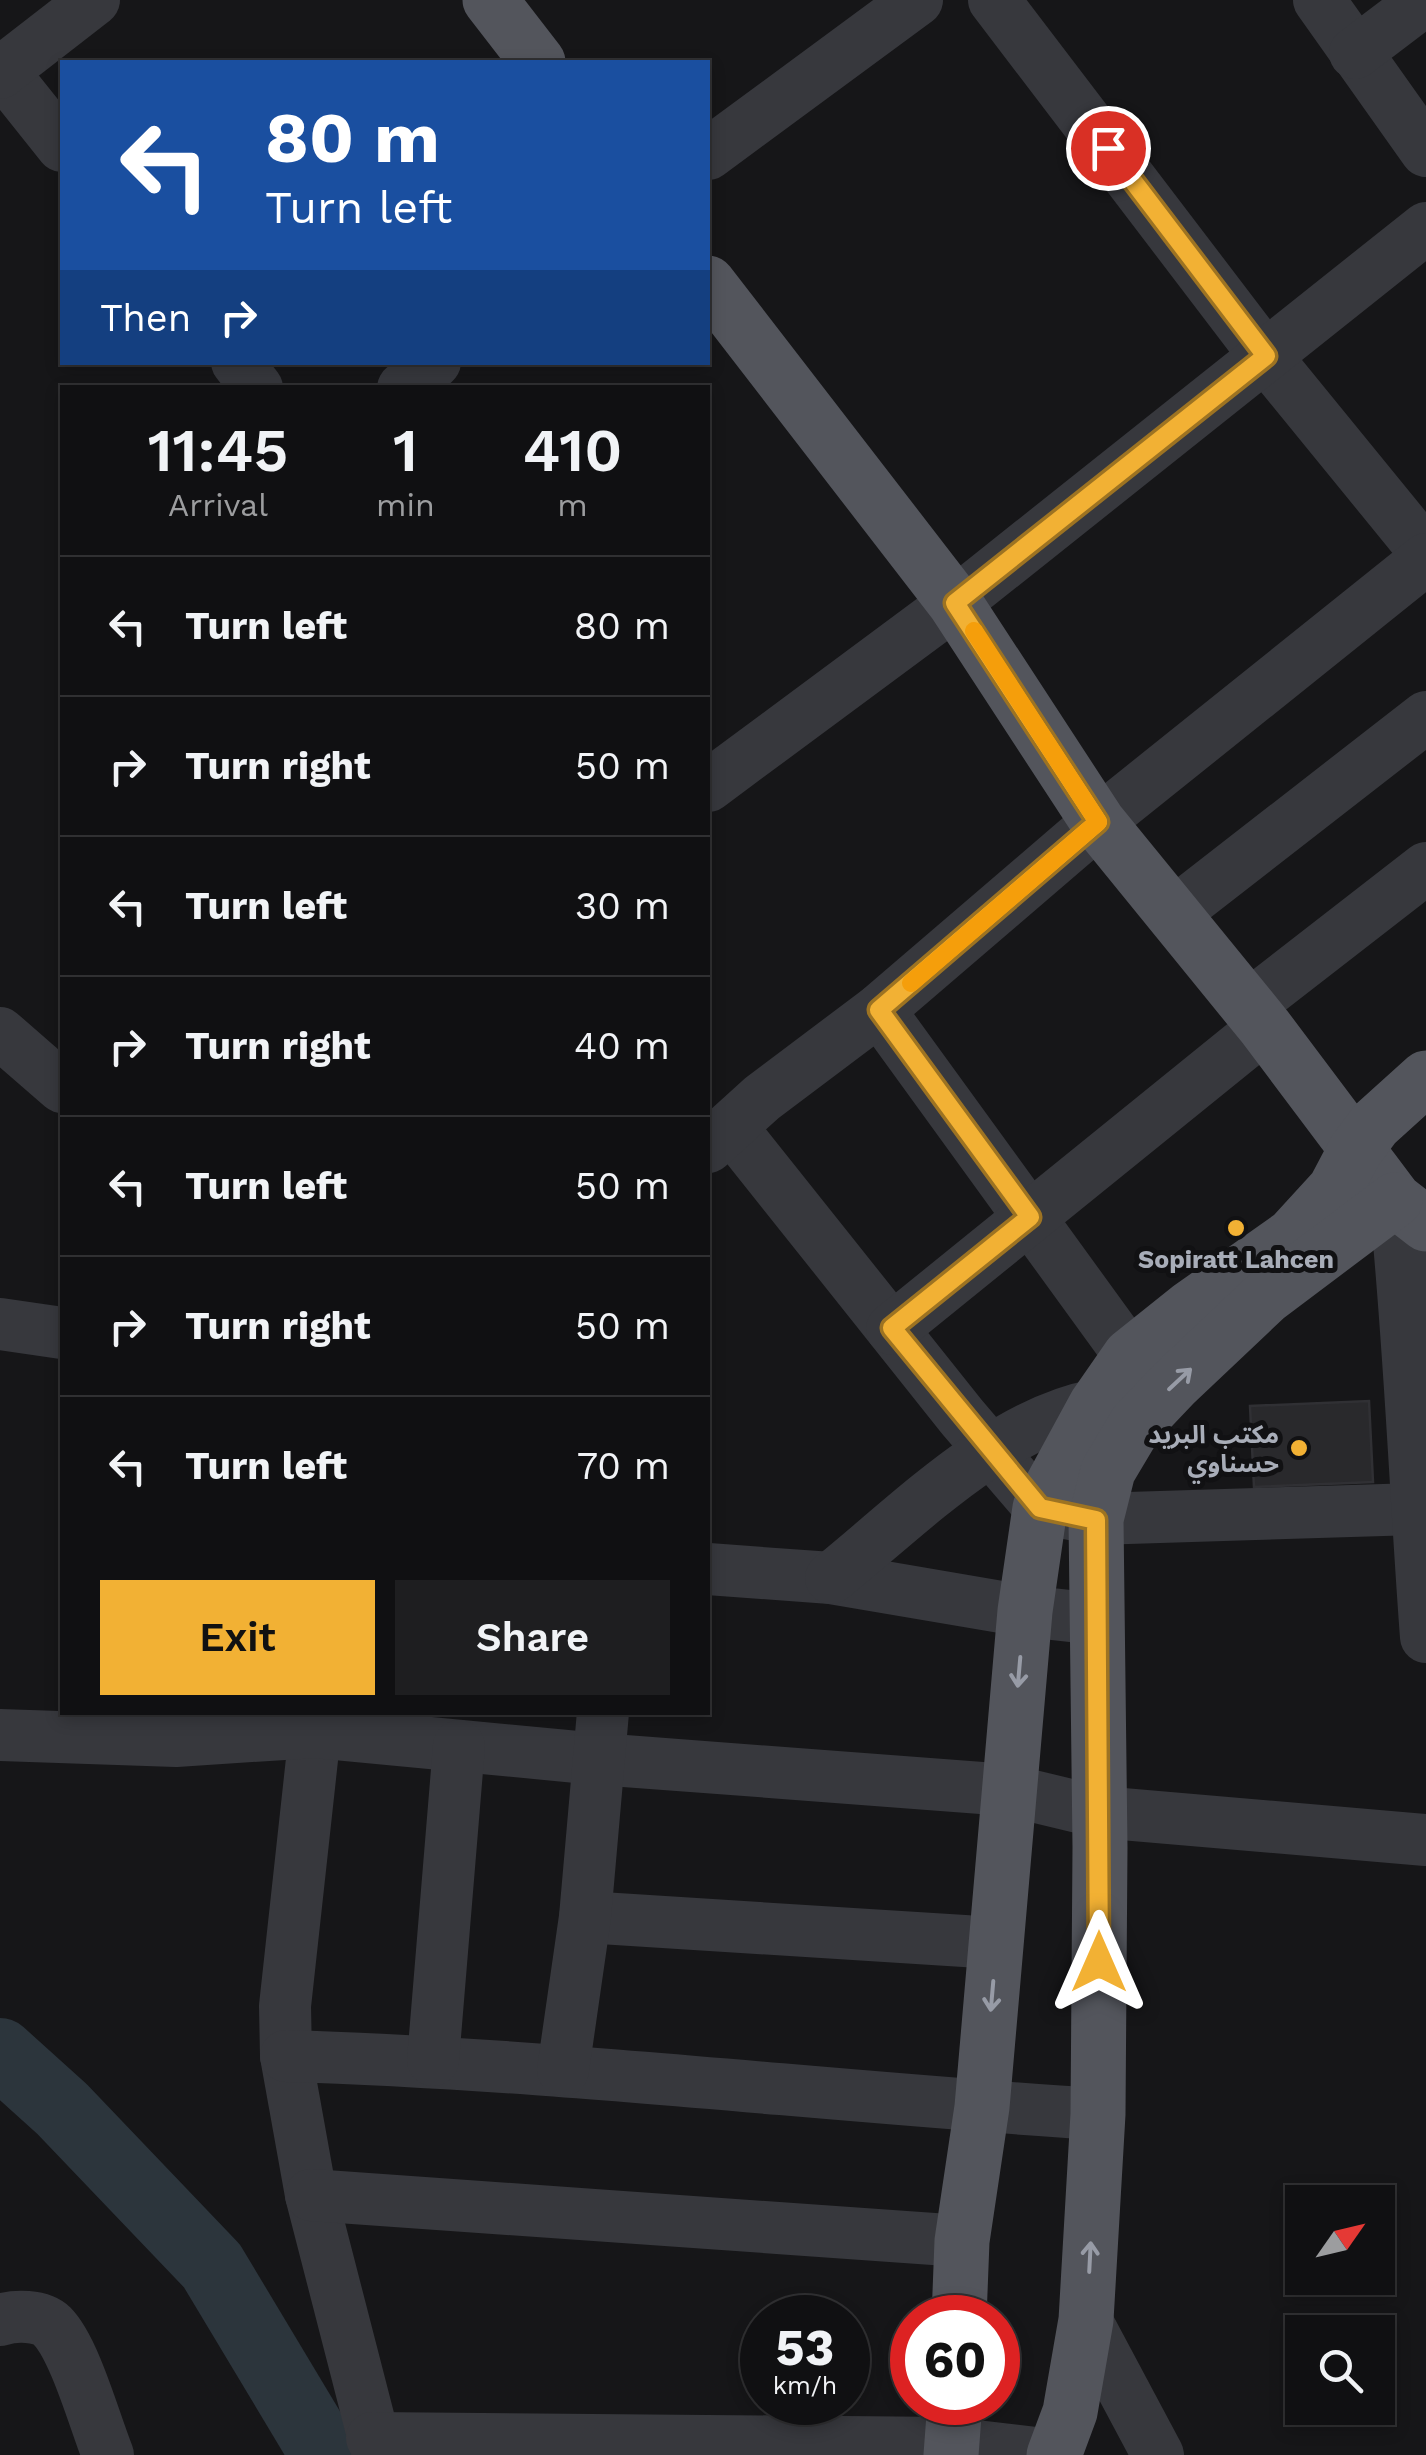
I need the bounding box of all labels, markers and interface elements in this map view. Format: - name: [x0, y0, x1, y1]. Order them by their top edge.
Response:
- text: 80 m: [265, 97, 440, 179]
- icon: left: [100, 100, 230, 230]
- pin: [1066, 106, 1151, 191]
- icon: arrive: [1081, 121, 1136, 176]
- text: Turn left: [265, 181, 452, 234]
- icon: right: [211, 290, 266, 345]
- text: Then: [100, 296, 191, 340]
- text: 11:45: [148, 415, 288, 486]
- text: 1: [393, 415, 418, 486]
- text: 410: [523, 415, 622, 486]
- text: Arrival: [168, 486, 268, 524]
- text: min: [376, 486, 435, 524]
- text: m: [557, 486, 588, 524]
- icon: left: [100, 599, 155, 654]
- text: Turn left: [185, 604, 347, 648]
- text: 80 m: [574, 604, 670, 648]
- icon: right: [100, 739, 155, 794]
- text: Turn right: [185, 744, 371, 788]
- text: 50 m: [575, 744, 670, 788]
- icon: left: [100, 879, 155, 934]
- text: Turn left: [185, 884, 347, 928]
- text: 30 m: [575, 884, 670, 928]
- icon: right: [100, 1019, 155, 1074]
- text: Turn right: [185, 1024, 371, 1068]
- text: 40 m: [574, 1024, 670, 1068]
- icon: left: [100, 1159, 155, 1214]
- text: Turn left: [185, 1164, 347, 1208]
- text: 50 m: [575, 1164, 670, 1208]
- marker: Sopiratt Lahcen: [1225, 1217, 1247, 1239]
- place label: Sopiratt Lahcen: [1138, 1245, 1334, 1274]
- icon: right: [100, 1299, 155, 1354]
- text: Turn right: [185, 1304, 371, 1348]
- text: 50 m: [575, 1304, 670, 1348]
- one-way arrow: [1167, 1368, 1192, 1391]
- place label: مكتب البريد حسناوي: [1148, 1420, 1279, 1483]
- marker: مكتب البريد حسناوي: [1288, 1437, 1310, 1459]
- icon: left: [100, 1439, 155, 1494]
- text: Turn left: [185, 1444, 347, 1488]
- text: 70 m: [577, 1444, 670, 1488]
- button: Exit: [100, 1580, 375, 1695]
- button: Share: [395, 1580, 670, 1695]
- one-way arrow: [1010, 1656, 1029, 1688]
- position arrow: [1047, 1910, 1151, 2014]
- one-way arrow: [982, 1979, 1001, 2012]
- north arrow: [1285, 2185, 1395, 2295]
- map controls: [1285, 2185, 1395, 2425]
- one-way arrow: [1080, 2241, 1099, 2273]
- speed limit sign: 60: [890, 2295, 1020, 2425]
- button: search: [1285, 2315, 1395, 2425]
- text: 53: [776, 2318, 834, 2377]
- text: km/h: [773, 2371, 837, 2400]

